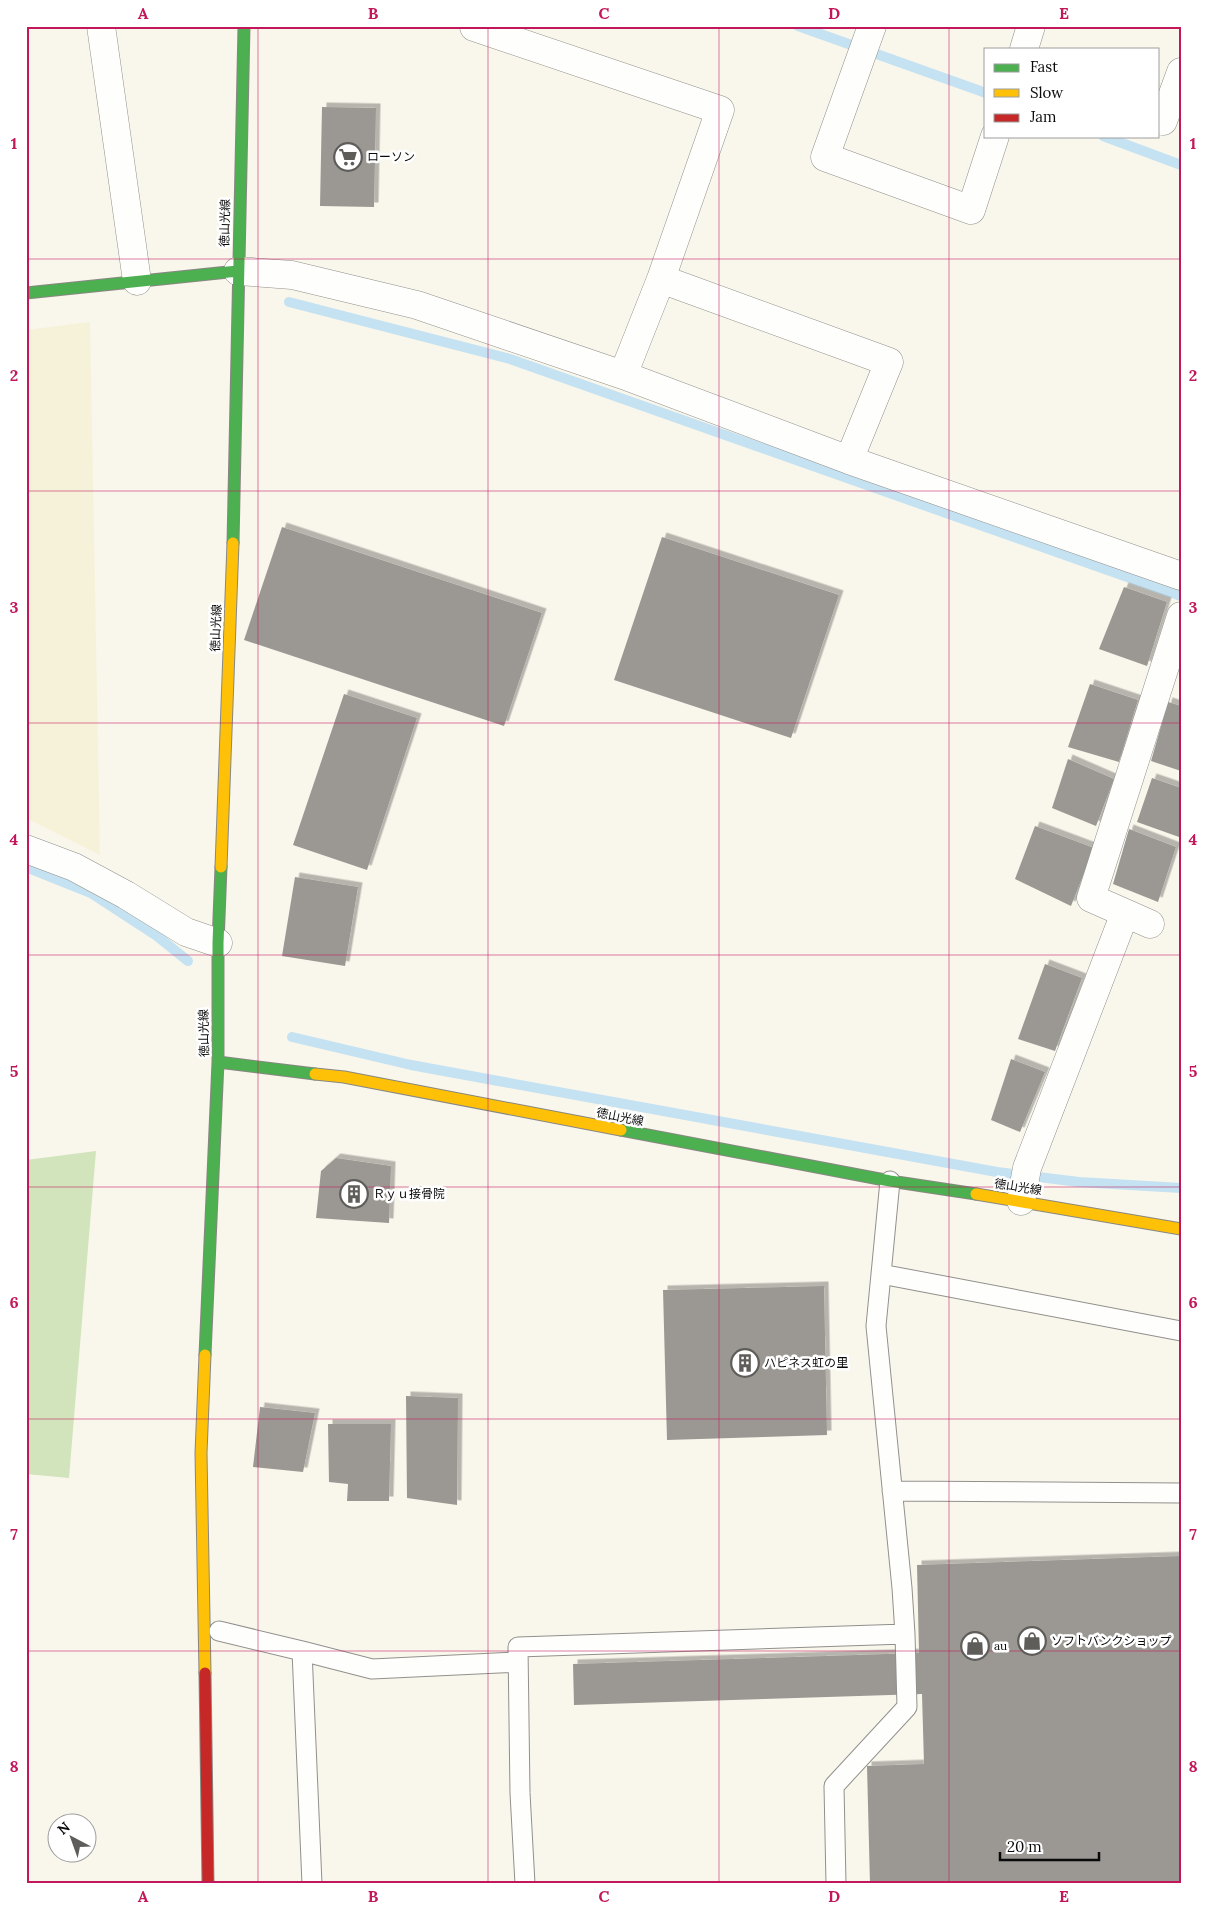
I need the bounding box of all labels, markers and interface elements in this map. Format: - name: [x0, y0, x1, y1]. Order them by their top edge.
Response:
- text: A: [138, 3, 149, 23]
- text: B: [368, 3, 379, 23]
- text: C: [598, 3, 610, 23]
- text: D: [828, 3, 840, 23]
- text: E: [1059, 3, 1069, 23]
- legend: [984, 48, 1160, 138]
- text: Fast: [1030, 57, 1058, 76]
- text: Slow: [1030, 83, 1063, 102]
- text: Jam: [1029, 107, 1057, 126]
- text: 1: [11, 133, 17, 153]
- text: 1: [1190, 133, 1196, 153]
- supermarket icon: ローソン: [333, 142, 363, 172]
- place label: ローソン: [367, 149, 415, 164]
- street label: 徳山光線: [217, 199, 232, 247]
- text: 2: [10, 365, 18, 385]
- text: 2: [1189, 365, 1197, 385]
- text: 3: [10, 597, 19, 617]
- text: 3: [1189, 597, 1198, 617]
- street label: 徳山光線: [207, 604, 224, 652]
- text: 4: [10, 829, 19, 849]
- text: 4: [1189, 829, 1198, 849]
- street label: 徳山光線: [196, 1009, 211, 1057]
- text: 5: [10, 1061, 19, 1081]
- text: 5: [1189, 1061, 1198, 1081]
- street label: 徳山光線: [595, 1105, 645, 1128]
- street label: 徳山光線: [993, 1175, 1043, 1198]
- building icon: Ｒｙｕ接骨院: [339, 1179, 369, 1209]
- place label: Ｒｙｕ接骨院: [373, 1186, 445, 1201]
- text: 6: [9, 1292, 19, 1312]
- text: 6: [1188, 1292, 1198, 1312]
- building icon: ハピネス虹の里: [730, 1348, 760, 1378]
- place label: ハピネス虹の里: [764, 1355, 848, 1370]
- text: 7: [10, 1524, 18, 1544]
- text: 7: [1189, 1524, 1197, 1544]
- shop icon: ソフトバンクショップ: [1017, 1626, 1047, 1656]
- shop icon: au: [960, 1631, 990, 1661]
- place label: ソフトバンクショップ: [1051, 1633, 1172, 1648]
- place label: au: [994, 1638, 1007, 1653]
- text: 8: [9, 1756, 19, 1776]
- text: 8: [1188, 1756, 1198, 1776]
- north arrow: [48, 1812, 98, 1862]
- text: N: [53, 1818, 74, 1839]
- scale bar: [1000, 1830, 1098, 1862]
- text: 20 m: [1007, 1837, 1042, 1856]
- text: A: [138, 1886, 149, 1906]
- text: B: [368, 1886, 379, 1906]
- text: C: [598, 1886, 610, 1906]
- text: D: [828, 1886, 840, 1906]
- text: E: [1059, 1886, 1069, 1906]

